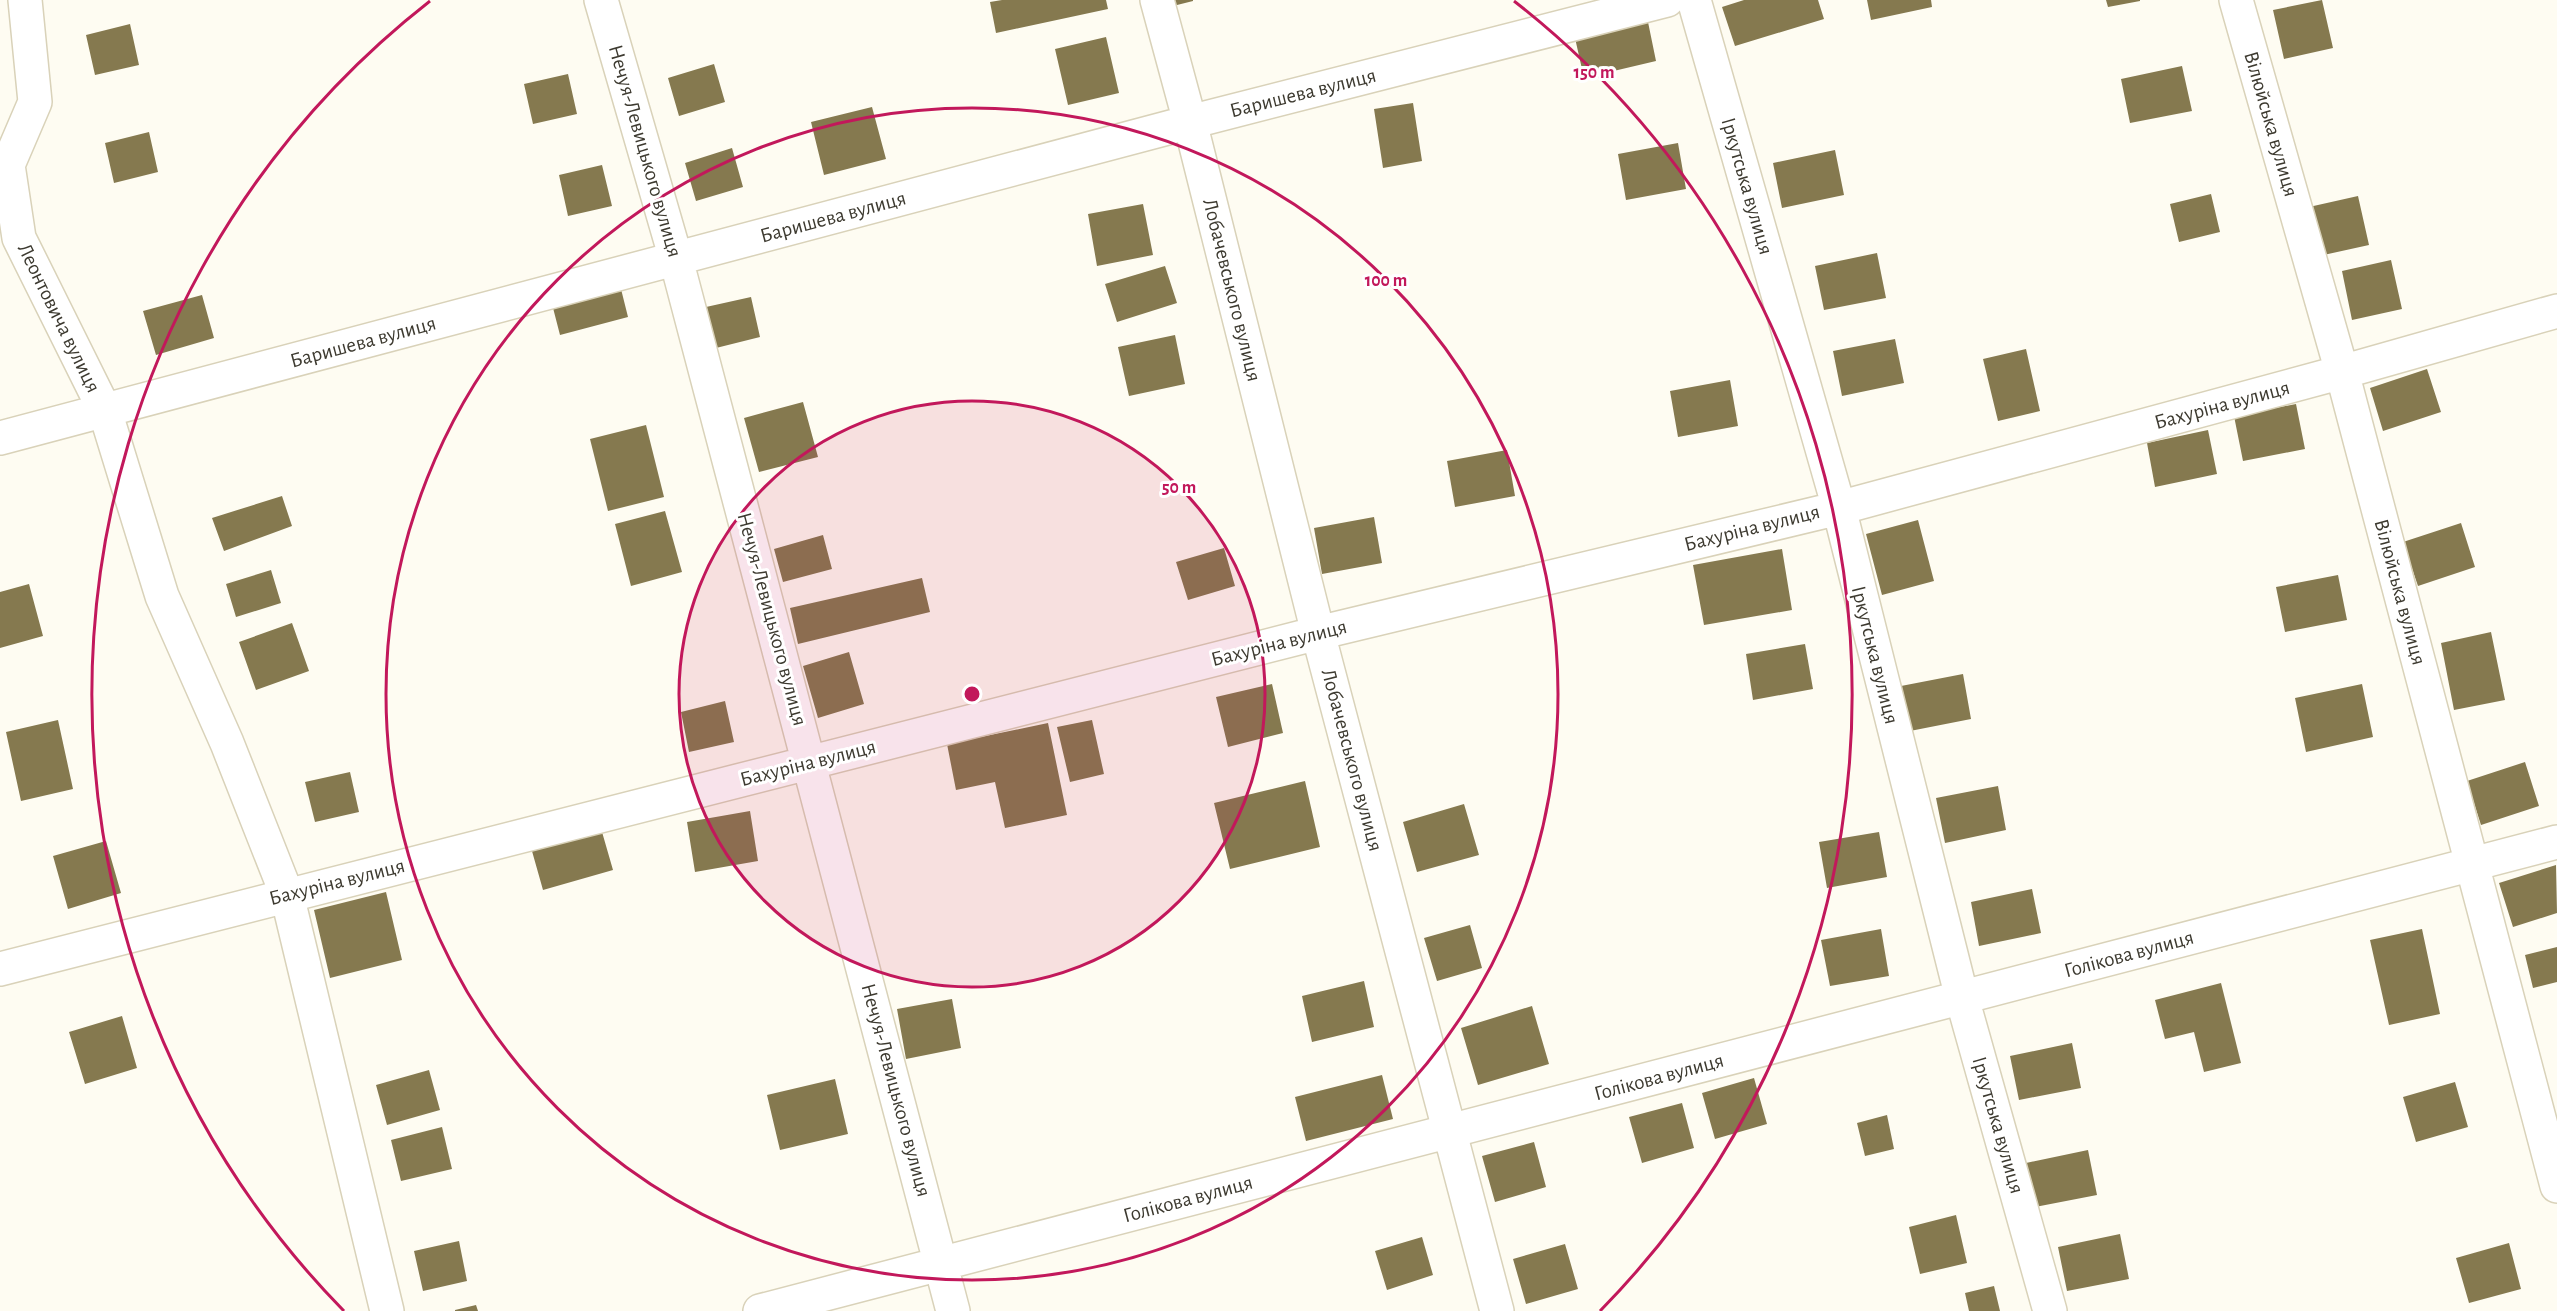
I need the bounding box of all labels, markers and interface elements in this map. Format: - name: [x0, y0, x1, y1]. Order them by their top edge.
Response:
- street label: Нечуя-Левицького вулиця: [605, 42, 685, 260]
- street label: Вілюйська вулиця: [2240, 49, 2302, 199]
- text: 150 m: [1574, 64, 1614, 82]
- street label: Баришева вулиця: [1228, 65, 1378, 121]
- street label: Іркутська вулиця: [1717, 115, 1777, 257]
- street label: Баришева вулиця: [758, 187, 908, 247]
- street label: Лобачевського вулиця: [1199, 196, 1265, 384]
- street label: Леонтовича вулиця: [14, 240, 104, 396]
- text: 100 m: [1365, 272, 1407, 290]
- street label: Баришева вулиця: [288, 312, 438, 372]
- street label: Бахуріна вулиця: [2152, 377, 2292, 433]
- text: 50 m: [1162, 479, 1196, 497]
- street label: Бахуріна вулиця: [1682, 501, 1822, 555]
- street label: Нечуя-Левицького вулиця: [733, 510, 811, 728]
- street label: Вілюйська вулиця: [2370, 517, 2430, 667]
- street label: Іркутська вулиця: [1848, 584, 1902, 726]
- street label: Бахуріна вулиця: [1209, 616, 1349, 670]
- street label: Лобачевського вулиця: [1318, 667, 1386, 853]
- centre of rings: [962, 684, 982, 704]
- street label: Бахуріна вулиця: [738, 736, 878, 790]
- street label: Бахуріна вулиця: [267, 855, 407, 909]
- street label: Голікова вулиця: [2062, 927, 2196, 981]
- street label: Нечуя-Левицького вулиця: [857, 981, 935, 1199]
- street label: Голікова вулиця: [1592, 1050, 1726, 1104]
- street label: Іркутська вулиця: [1968, 1054, 2028, 1196]
- street label: Голікова вулиця: [1121, 1172, 1255, 1226]

